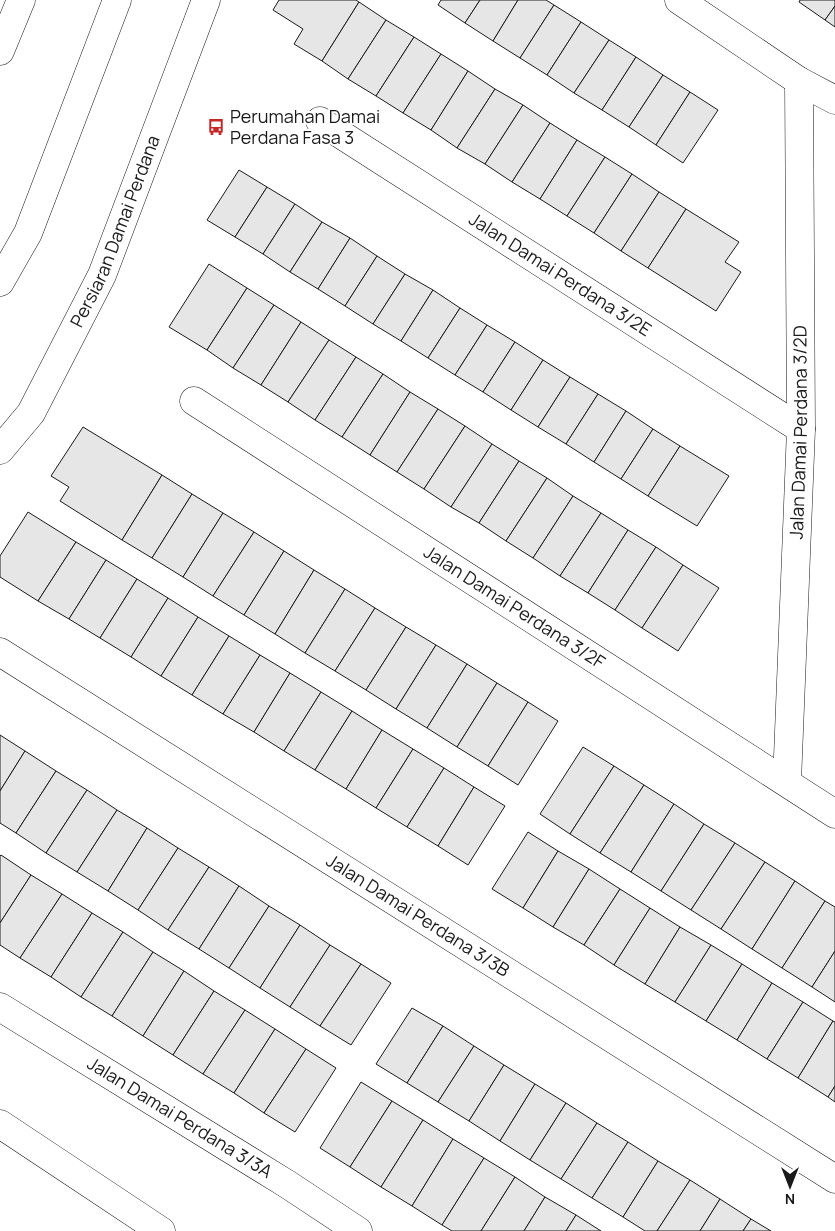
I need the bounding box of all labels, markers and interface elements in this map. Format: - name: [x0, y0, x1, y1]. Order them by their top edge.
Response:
- place label: Perumahan Damai Perdana Fasa 3: [230, 104, 380, 149]
- bus stop icon: Perumahan Damai Perdana Fasa 3: [206, 117, 226, 137]
- street label: Persiaran Damai Perdana: [64, 132, 165, 331]
- street label: Jalan Damai Perdana 3/2E: [465, 207, 656, 341]
- street label: Jalan Damai Perdana 3/2D: [784, 325, 812, 540]
- street label: Jalan Damai Perdana 3/2F: [420, 539, 610, 674]
- street label: Jalan Damai Perdana 3/3B: [322, 848, 515, 982]
- street label: Jalan Damai Perdana 3/3A: [83, 1051, 278, 1183]
- north arrow: [765, 1161, 815, 1211]
- text: N: [785, 1190, 795, 1209]

